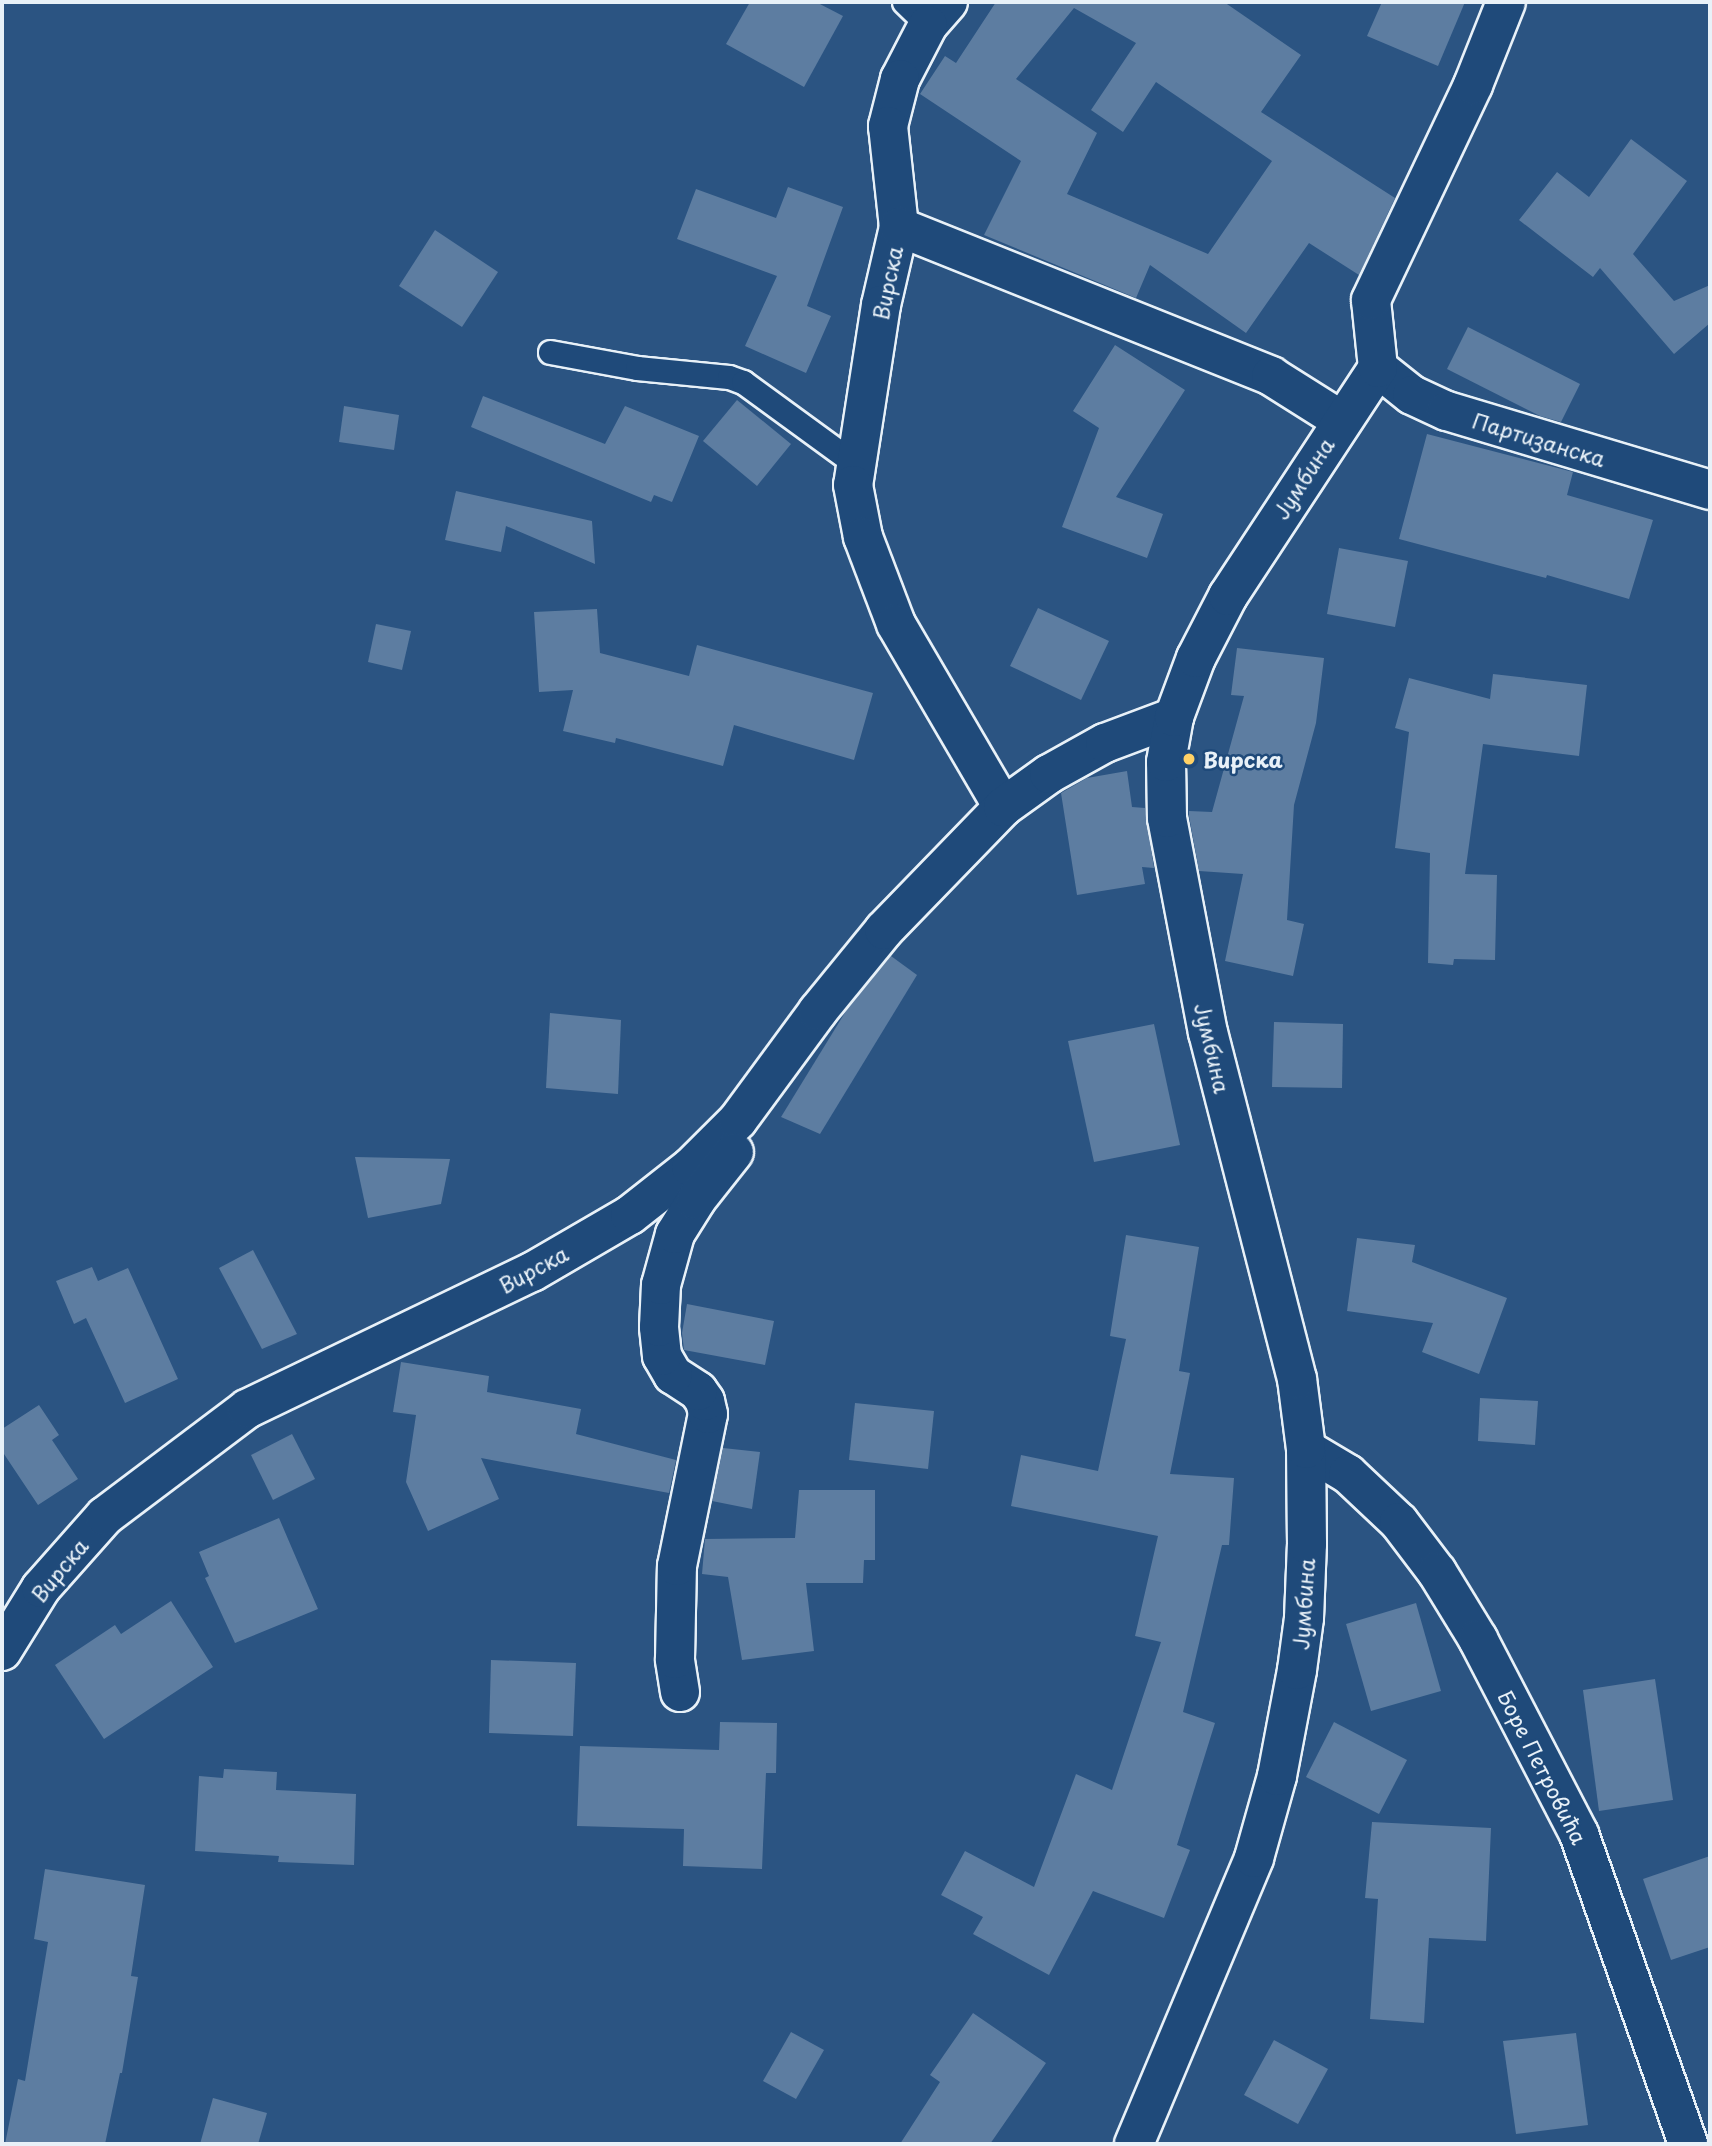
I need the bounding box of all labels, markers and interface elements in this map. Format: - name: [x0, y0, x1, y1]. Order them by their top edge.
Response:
- street label: Вирска: [867, 244, 907, 322]
- street label: Партизанска: [1470, 407, 1608, 471]
- street label: Јумбина: [1267, 433, 1339, 523]
- place label: Вирска: [1203, 746, 1283, 772]
- marker: Вирска: [1181, 751, 1197, 767]
- street label: Јумбина: [1190, 1000, 1236, 1096]
- street label: Вирска: [494, 1240, 572, 1298]
- street label: Вирска: [25, 1533, 93, 1607]
- street label: Јумбина: [1287, 1557, 1319, 1651]
- street label: Боре Петровића: [1493, 1686, 1593, 1848]

